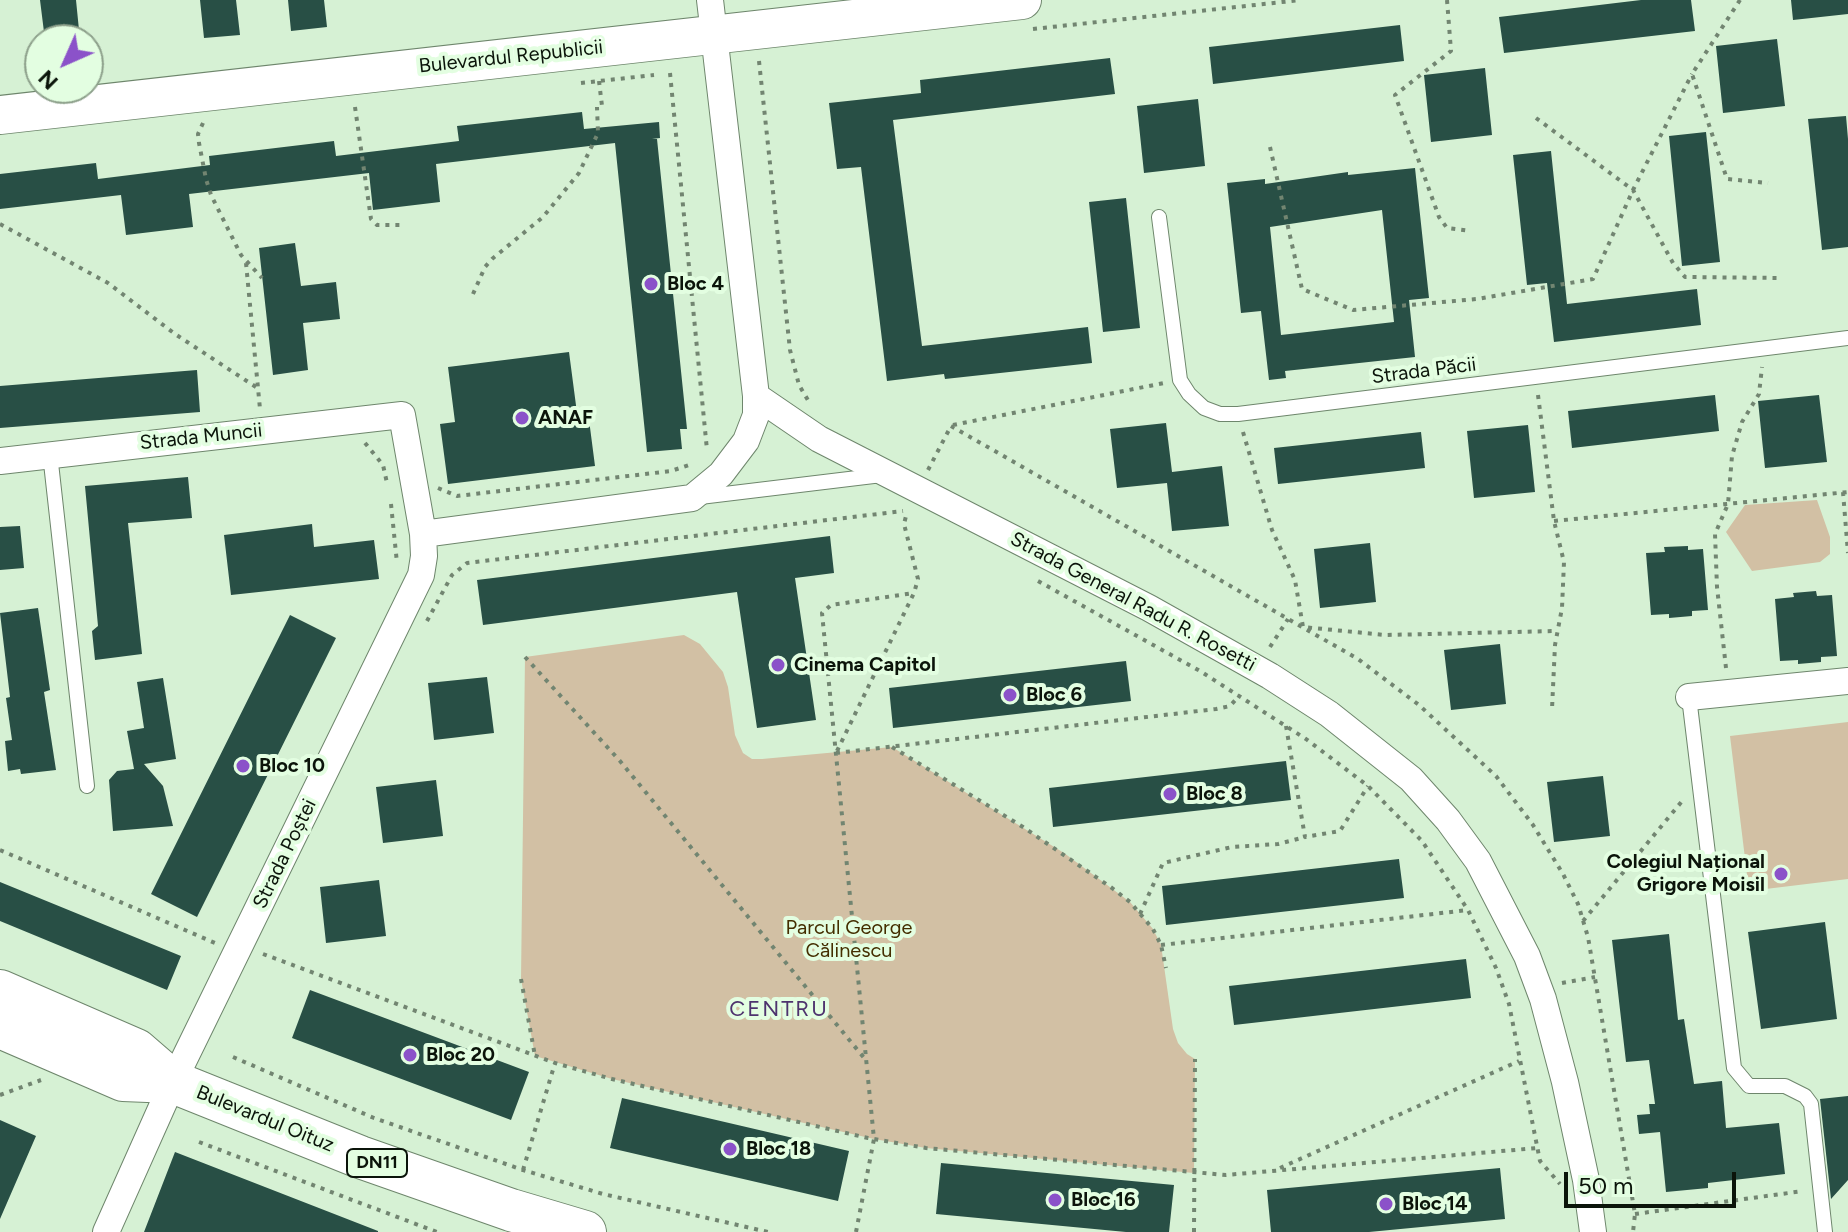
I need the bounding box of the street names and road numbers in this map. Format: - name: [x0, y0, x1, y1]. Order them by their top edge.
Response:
- street label: Bulevardul Republicii: [418, 35, 604, 79]
- street label: Strada Păcii: [1370, 353, 1478, 389]
- street label: Strada Muncii: [139, 419, 263, 455]
- street label: Strada General Radu R. Rosetti: [1006, 527, 1260, 677]
- street label: Strada Poștei: [248, 795, 322, 913]
- street label: Bulevardul Oituz: [193, 1080, 337, 1158]
- road number: DN11: [347, 1149, 407, 1177]

